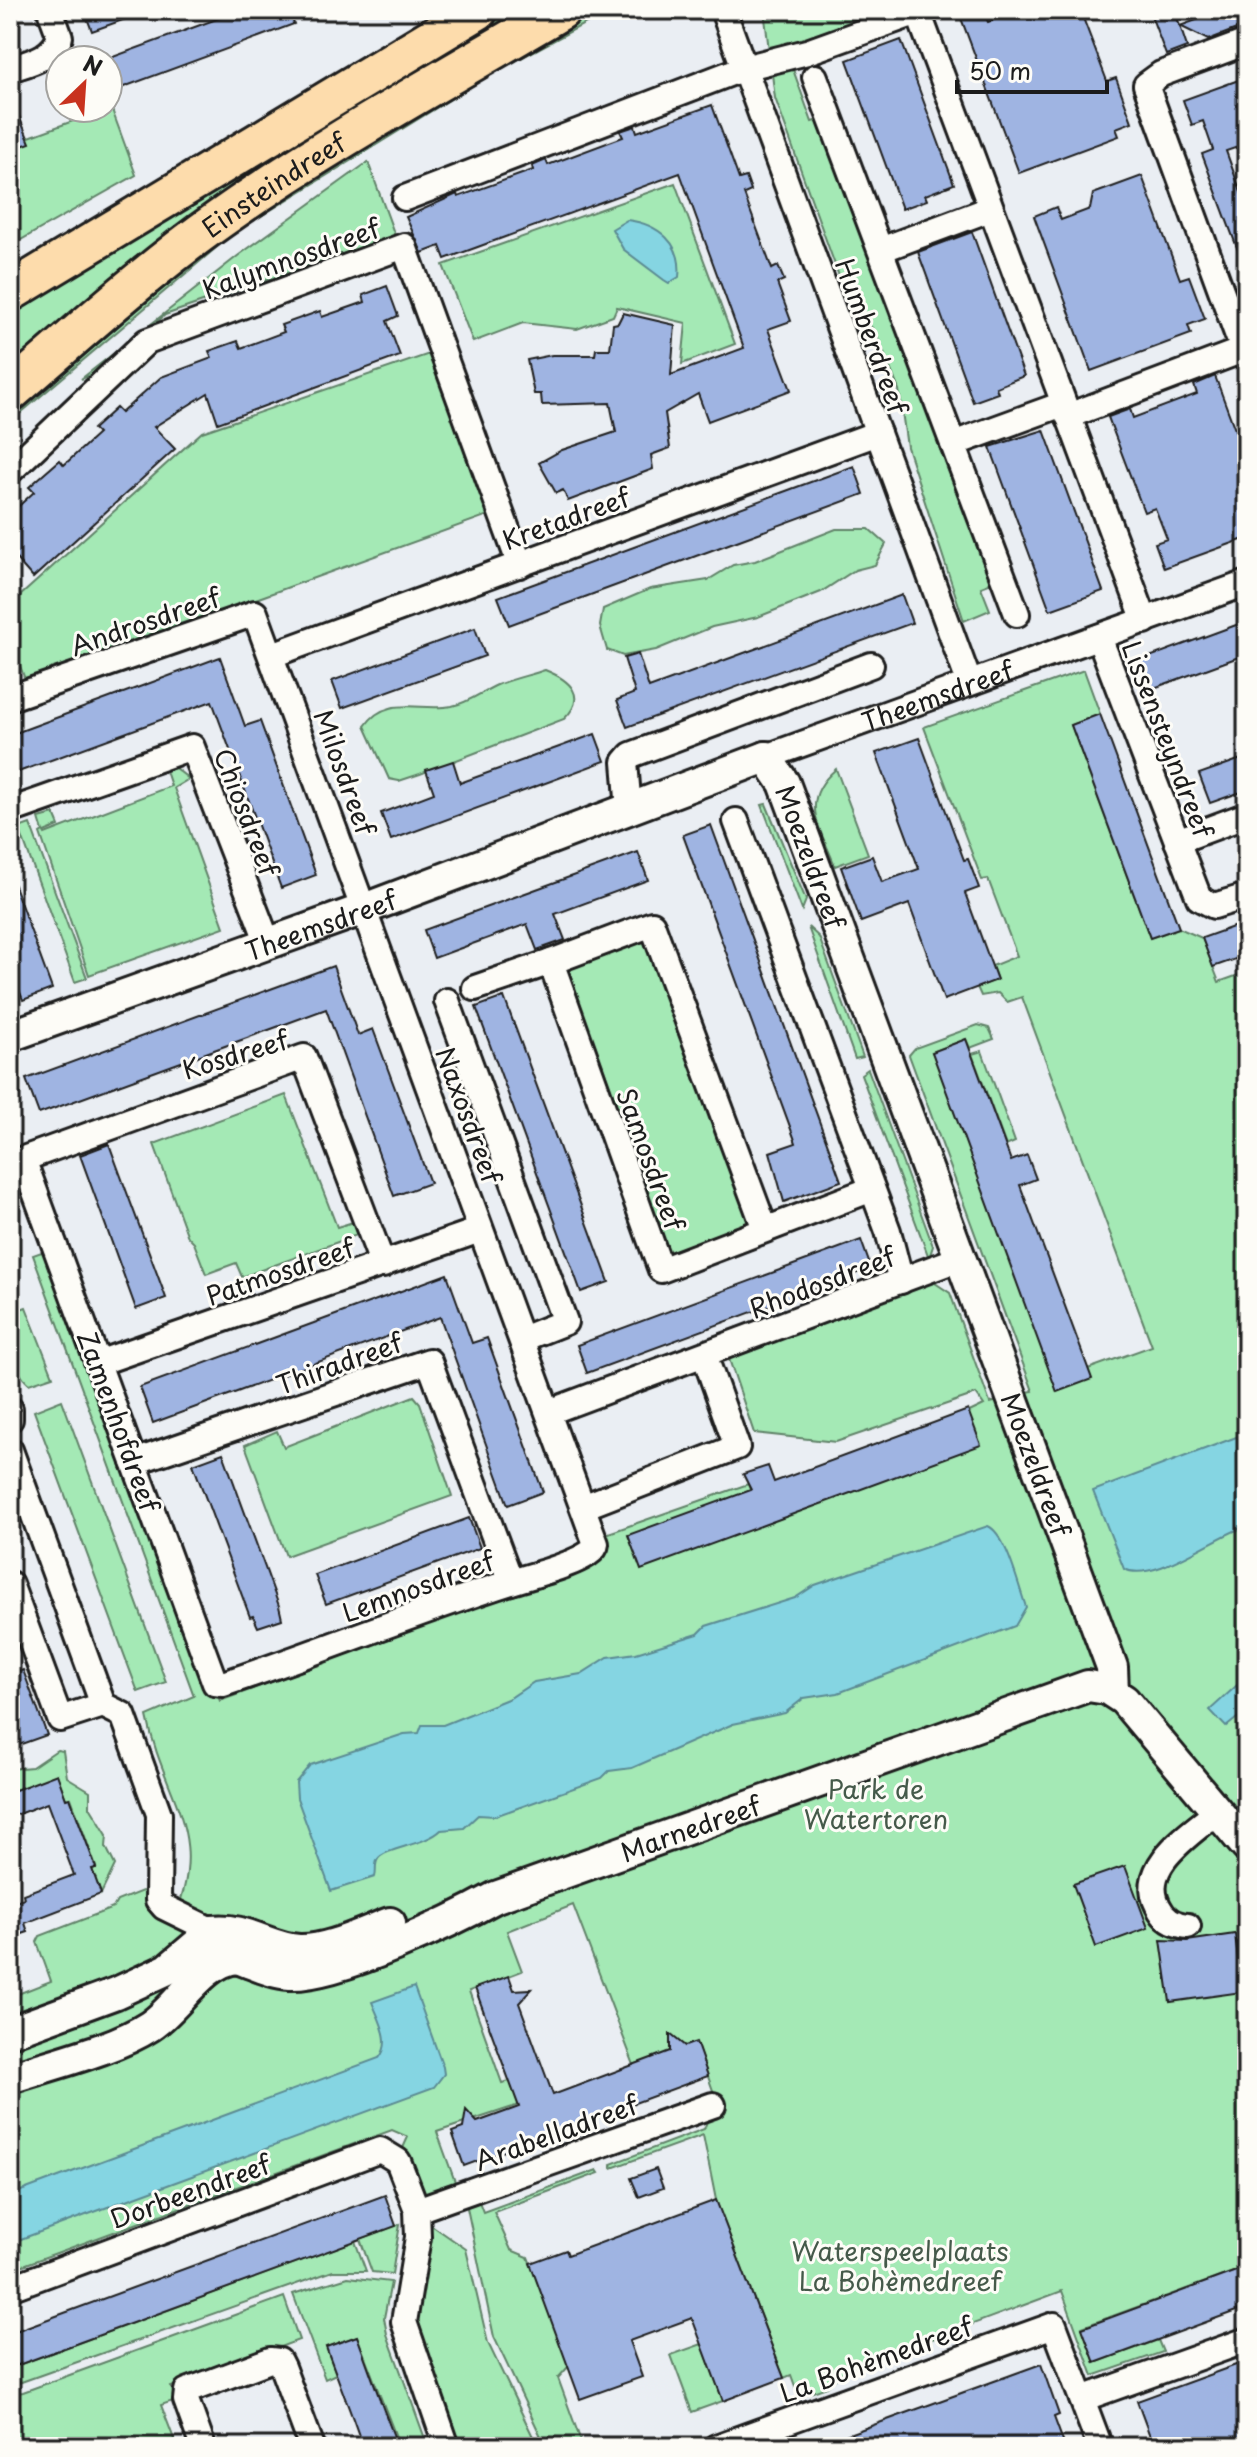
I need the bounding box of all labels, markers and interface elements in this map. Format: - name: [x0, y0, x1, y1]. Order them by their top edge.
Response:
- north arrow: [44, 44, 124, 124]
- scale bar: [957, 44, 1107, 94]
- text: N: [78, 46, 108, 83]
- text: 50 m: [969, 52, 1031, 88]
- street label: Einsteindreef: [193, 121, 355, 246]
- street label: Kalymnosdreef: [197, 207, 387, 308]
- street label: Humberdreef: [826, 253, 919, 421]
- street label: Kretadreef: [497, 476, 637, 559]
- street label: Androsdreef: [65, 576, 228, 665]
- street label: Lissensteyndreef: [1113, 635, 1224, 845]
- street label: Theemsdreef: [856, 649, 1021, 740]
- street label: Milosdreef: [304, 704, 387, 843]
- street label: Chiosdreef: [205, 742, 290, 884]
- street label: Moezeldreef: [767, 779, 857, 936]
- street label: Theemsdreef: [239, 878, 404, 970]
- street label: Kosdreef: [177, 1019, 295, 1089]
- street label: Naxosdreef: [426, 1041, 513, 1191]
- street label: Samosdreef: [607, 1083, 696, 1238]
- street label: Patmosdreef: [200, 1227, 362, 1315]
- street label: Rhodosdreef: [743, 1235, 903, 1328]
- street label: Thiradreef: [270, 1321, 410, 1404]
- street label: Zamenhofdreef: [68, 1325, 171, 1519]
- street label: Moezeldreef: [992, 1387, 1082, 1544]
- street label: Lemnosdreef: [336, 1540, 502, 1632]
- park label: Park de Watertoren: [804, 1769, 948, 1838]
- street label: Marnedreef: [615, 1784, 768, 1871]
- street label: Arabelladreef: [469, 2084, 645, 2180]
- street label: Dorbeendreef: [104, 2143, 278, 2238]
- park label: Waterspeelplaats La Bohèmedreef: [791, 2231, 1009, 2300]
- street label: La Bohèmedreef: [774, 2305, 980, 2412]

